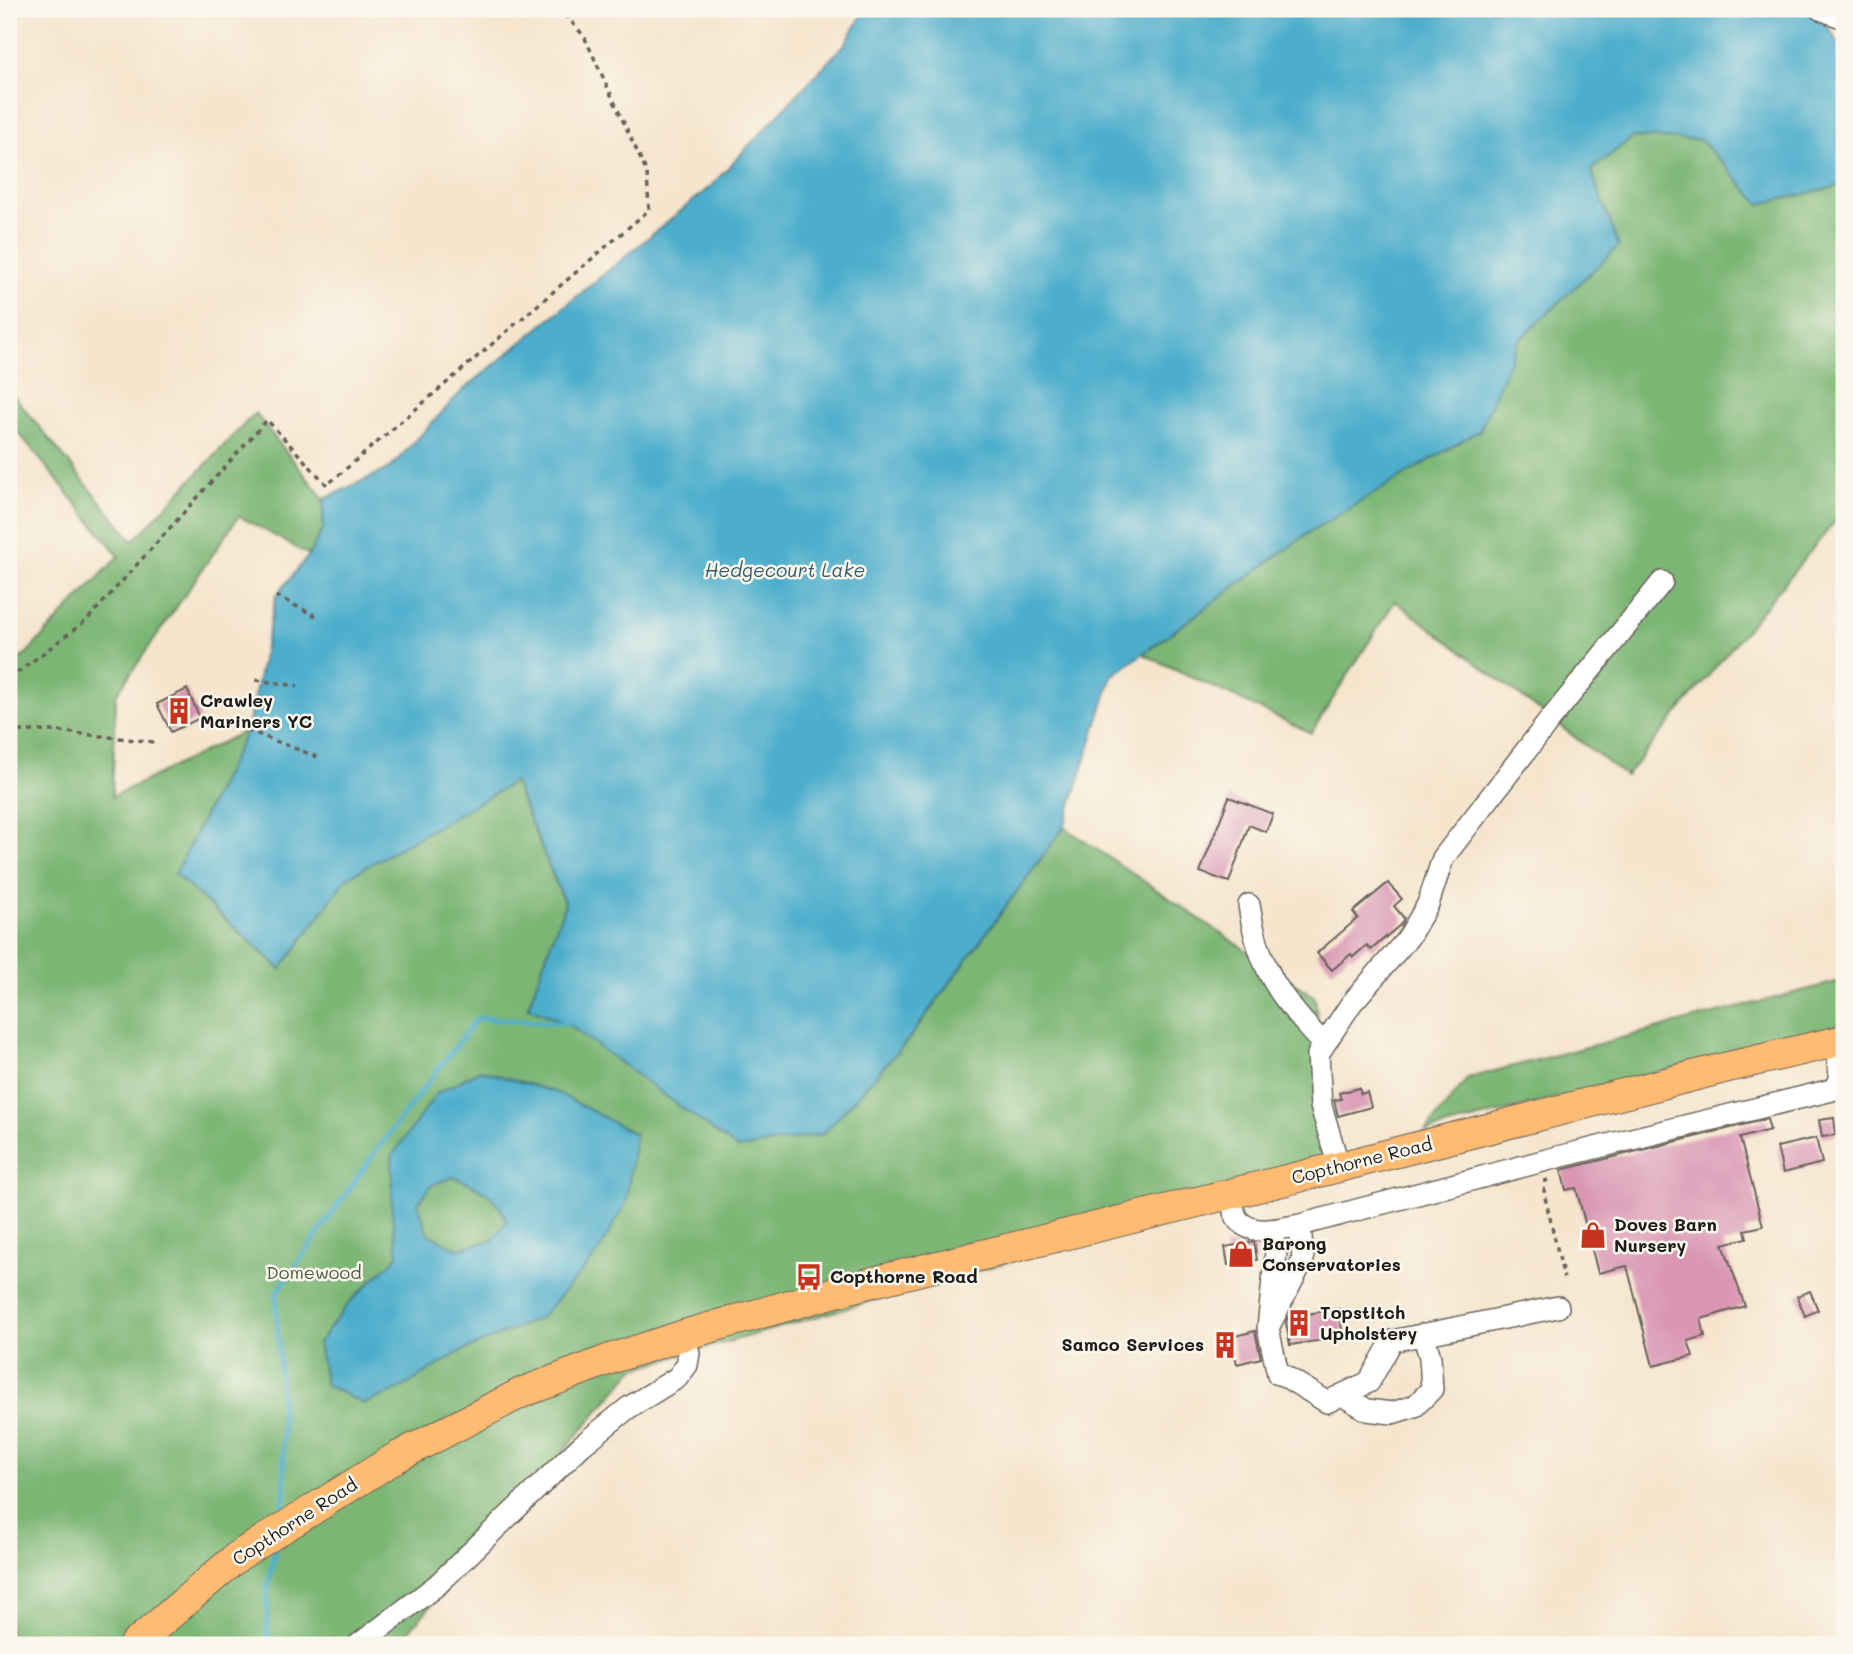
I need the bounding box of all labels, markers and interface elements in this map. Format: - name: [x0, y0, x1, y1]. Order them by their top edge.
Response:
- water label: Hedgecourt Lake: [705, 557, 865, 582]
- place label: Crawley Mariners YC: [200, 688, 312, 733]
- building icon: Crawley Mariners YC: [164, 696, 194, 726]
- street label: Copthorne Road: [1289, 1131, 1435, 1189]
- place label: Doves Barn Nursery: [1614, 1212, 1717, 1257]
- shop icon: Doves Barn Nursery: [1578, 1220, 1608, 1250]
- place label: Barong Conservatories: [1262, 1231, 1401, 1276]
- shop icon: Barong Conservatories: [1226, 1239, 1256, 1269]
- park label: Domewood: [266, 1260, 362, 1284]
- bus stop icon: Copthorne Road: [794, 1262, 824, 1292]
- place label: Copthorne Road: [830, 1264, 978, 1288]
- place label: Topstitch Upholstery: [1320, 1300, 1417, 1345]
- building icon: Topstitch Upholstery: [1284, 1308, 1314, 1338]
- building icon: Samco Services: [1210, 1330, 1240, 1360]
- place label: Samco Services: [1061, 1332, 1204, 1356]
- street label: Copthorne Road: [227, 1472, 361, 1570]

